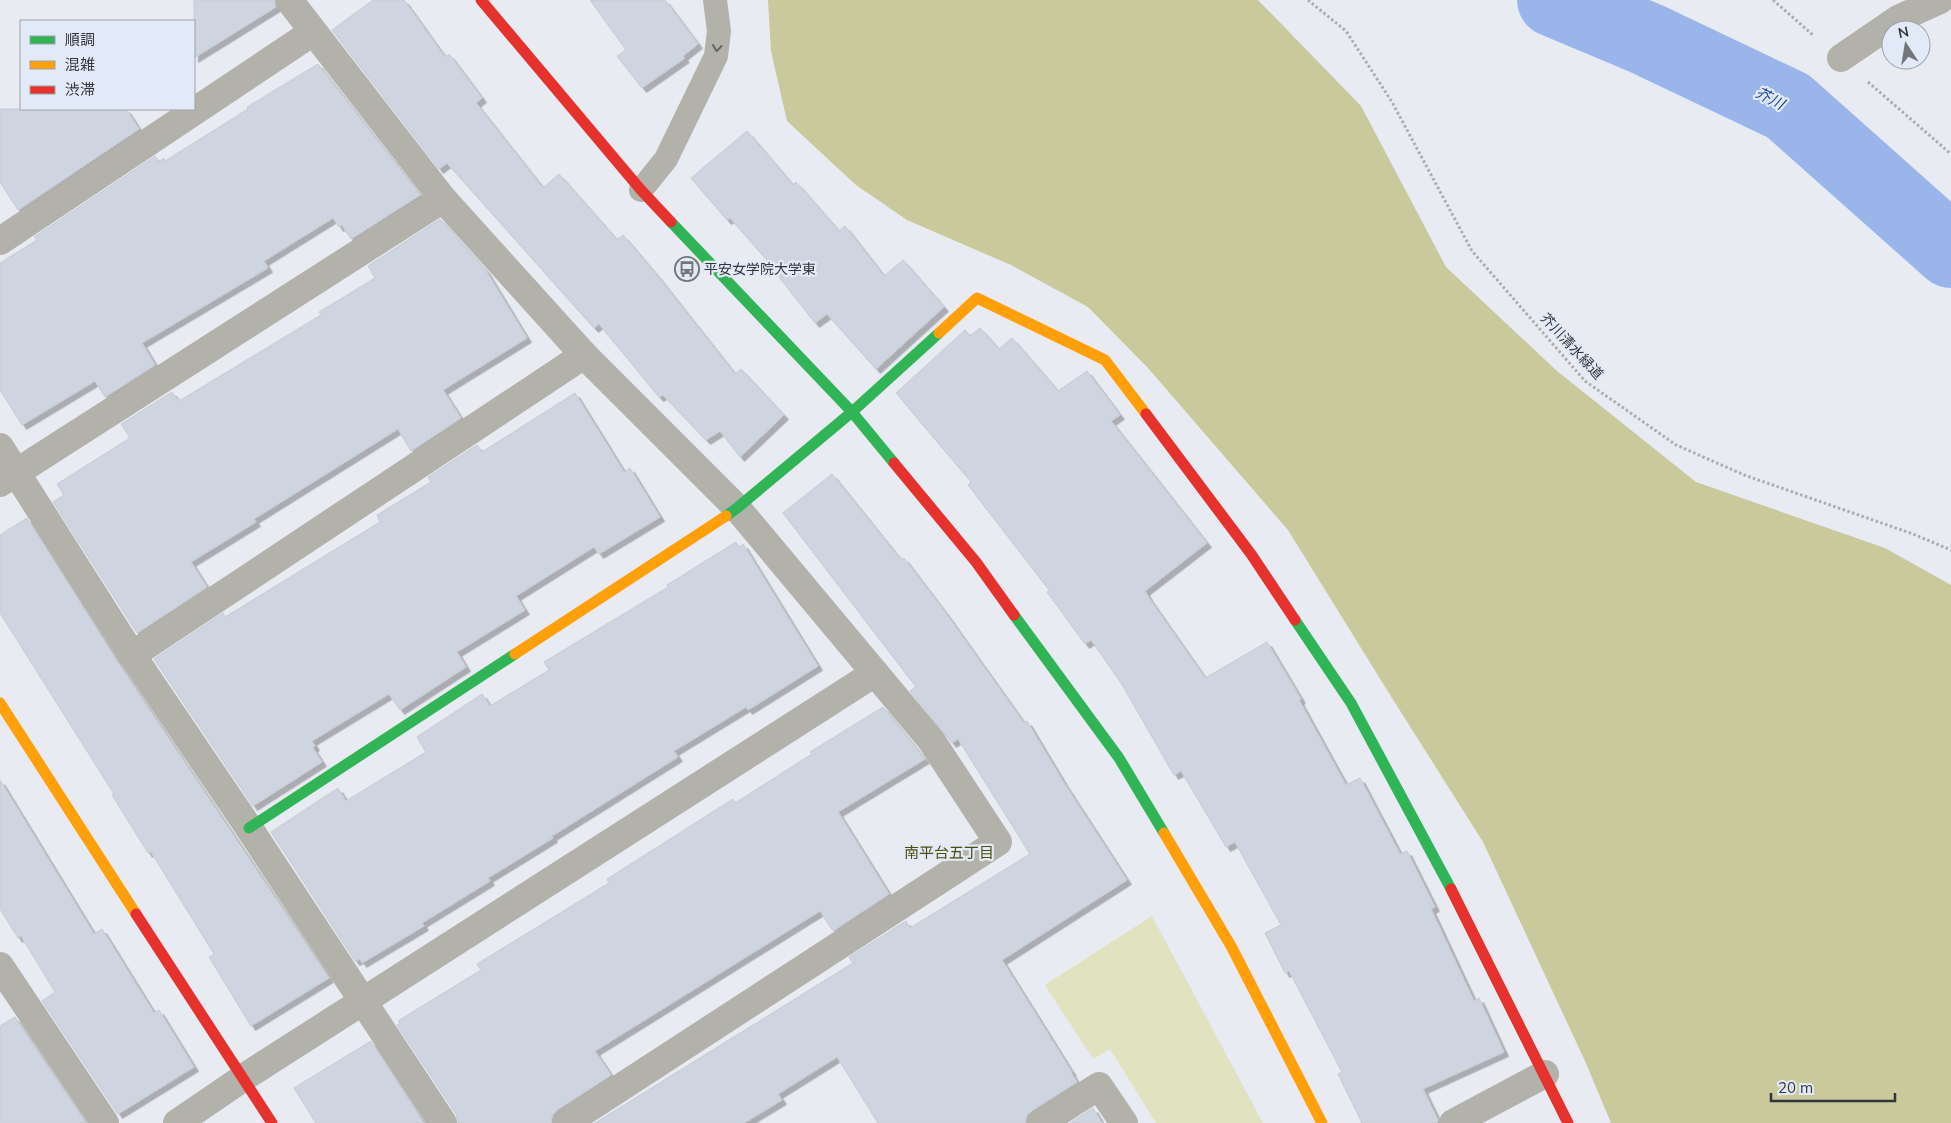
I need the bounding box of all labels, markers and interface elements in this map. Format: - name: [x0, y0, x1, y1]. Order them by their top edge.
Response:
- legend: [20, 20, 195, 110]
- north arrow: [1881, 20, 1931, 70]
- text: N: [1896, 22, 1910, 42]
- text: 順調: [65, 30, 95, 49]
- one-way arrow: [712, 45, 723, 53]
- text: 混雑: [65, 55, 95, 74]
- text: 渋滞: [65, 80, 95, 99]
- water label: 芥川: [1752, 83, 1789, 114]
- bus stop icon: 平安女学院大学東: [674, 256, 700, 282]
- place label: 平安女学院大学東: [704, 260, 816, 278]
- street label: 芥川清水緑道: [1537, 309, 1607, 383]
- district label: 南平台五丁目: [904, 843, 994, 862]
- scale bar: [1771, 1070, 1895, 1102]
- text: 20 m: [1778, 1078, 1813, 1097]

